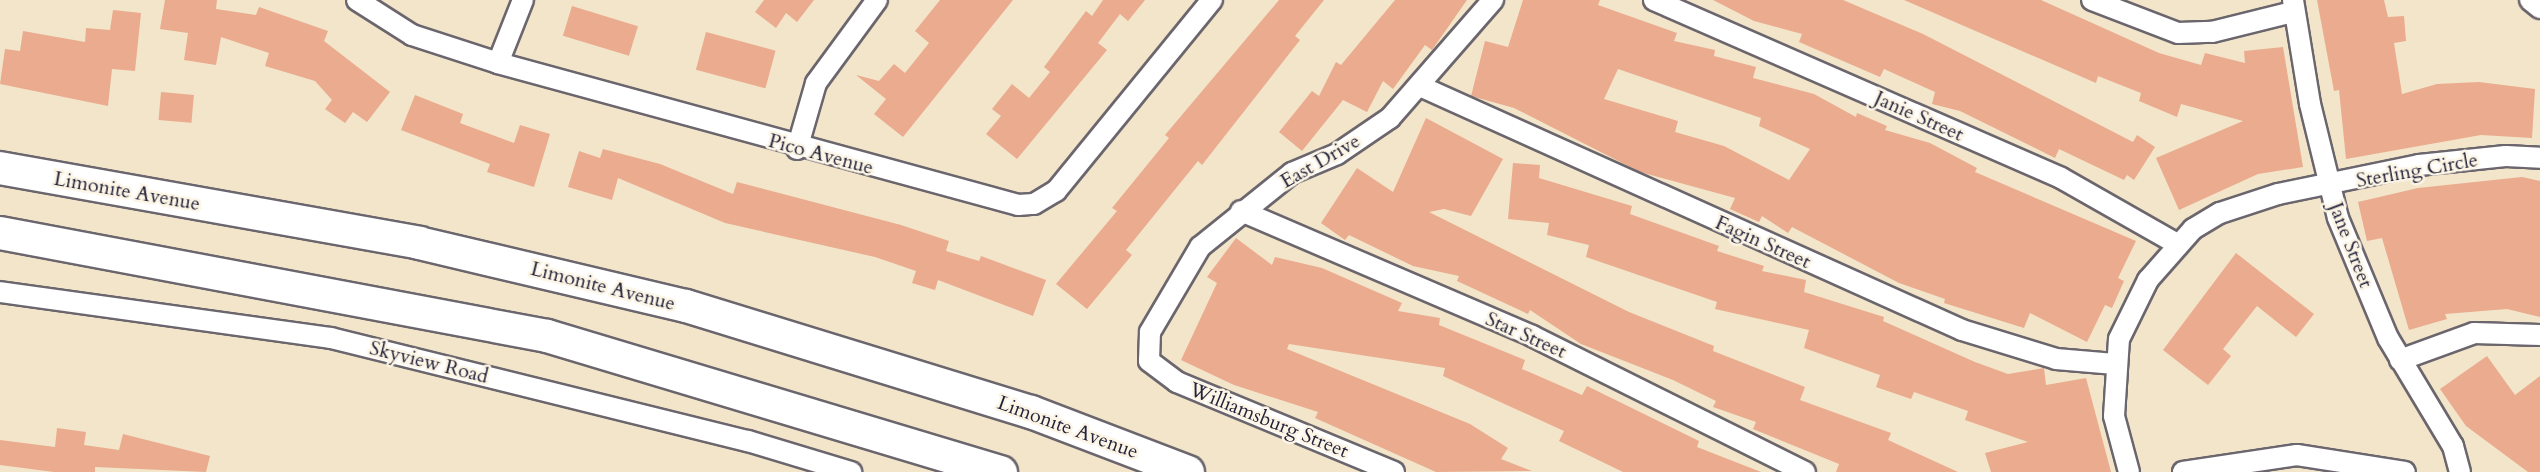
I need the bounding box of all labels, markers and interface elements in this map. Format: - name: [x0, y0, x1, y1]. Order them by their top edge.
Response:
- street label: Janie Street: [1871, 86, 1967, 146]
- street label: Pico Avenue: [766, 128, 876, 180]
- street label: East Drive: [1276, 129, 1364, 193]
- street label: Sterling Circle: [2354, 148, 2480, 192]
- street label: Limonite Avenue: [52, 166, 202, 216]
- street label: Jane Street: [2324, 199, 2378, 291]
- street label: Fagin Street: [1712, 210, 1814, 274]
- street label: Limonite Avenue: [528, 256, 678, 316]
- street label: Star Street: [1482, 307, 1570, 363]
- street label: Skyview Road: [367, 336, 491, 388]
- street label: Williamsburg Street: [1186, 377, 1352, 463]
- street label: Limonite Avenue: [994, 390, 1142, 464]

